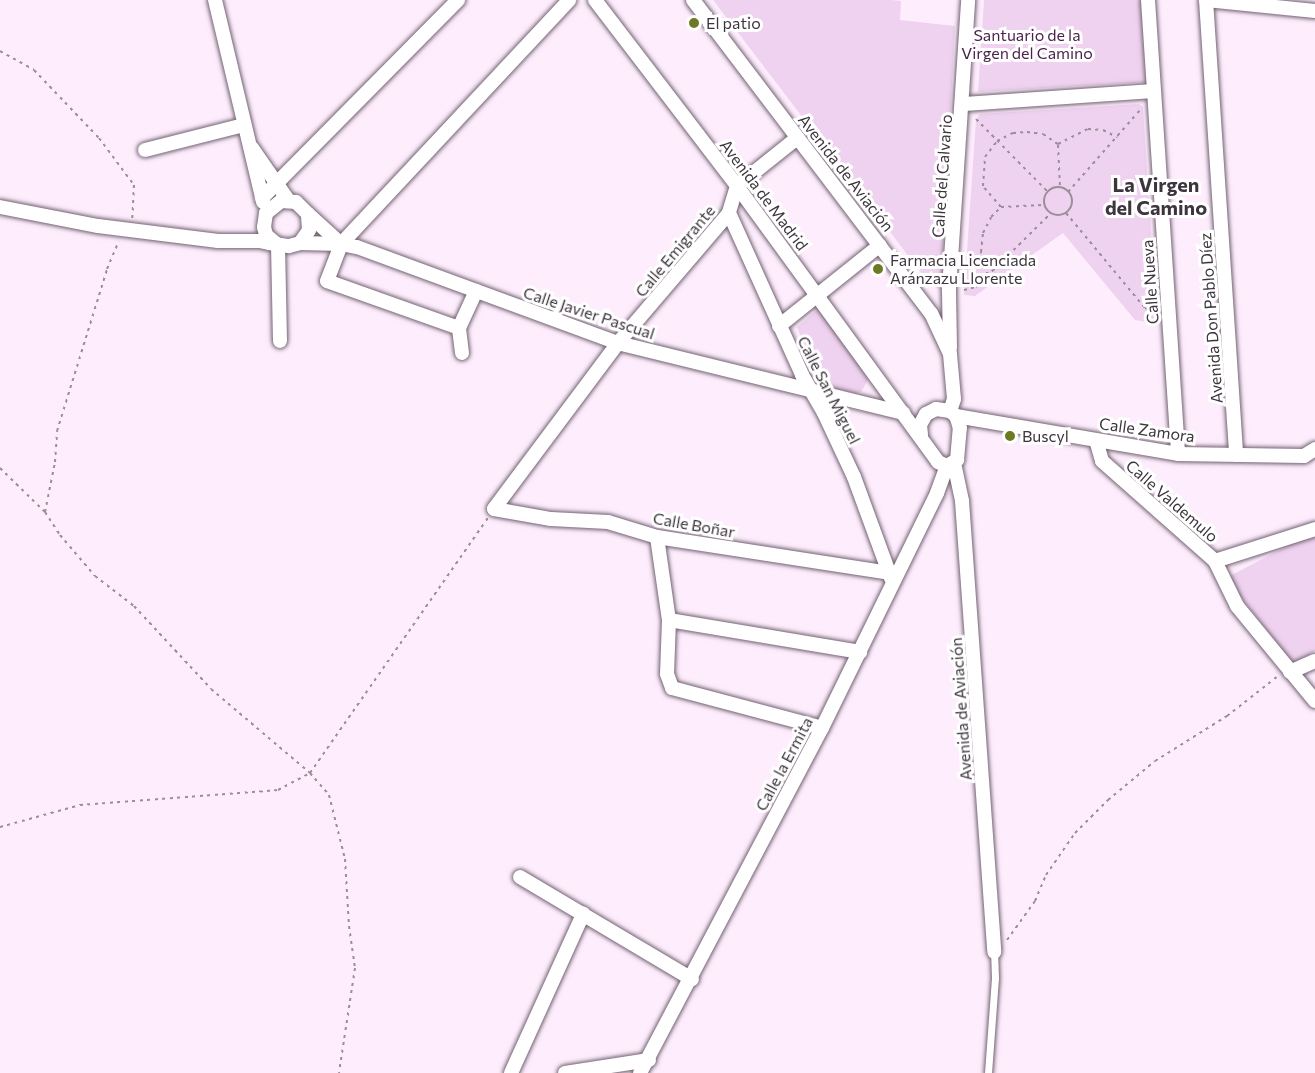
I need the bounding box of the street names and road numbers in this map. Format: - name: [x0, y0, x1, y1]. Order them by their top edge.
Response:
- street label: Avenida de Aviación: [794, 111, 898, 235]
- street label: Calle del Calvario: [928, 114, 956, 238]
- street label: Avenida de Madrid: [716, 136, 812, 254]
- street label: Calle Emigrante: [631, 201, 719, 301]
- street label: Avenida Don Pablo Díez: [1195, 232, 1227, 404]
- street label: Calle Nueva: [1137, 239, 1163, 325]
- street label: Calle Javier Pascual: [521, 283, 657, 343]
- street label: Calle San Miguel: [794, 333, 864, 447]
- street label: Calle Zamora: [1098, 414, 1196, 446]
- street label: Calle Valdemulo: [1122, 456, 1222, 546]
- street label: Calle Boñar: [652, 508, 736, 542]
- street label: Avenida de Aviación: [946, 637, 976, 781]
- street label: Calle la Ermita: [751, 714, 817, 814]

